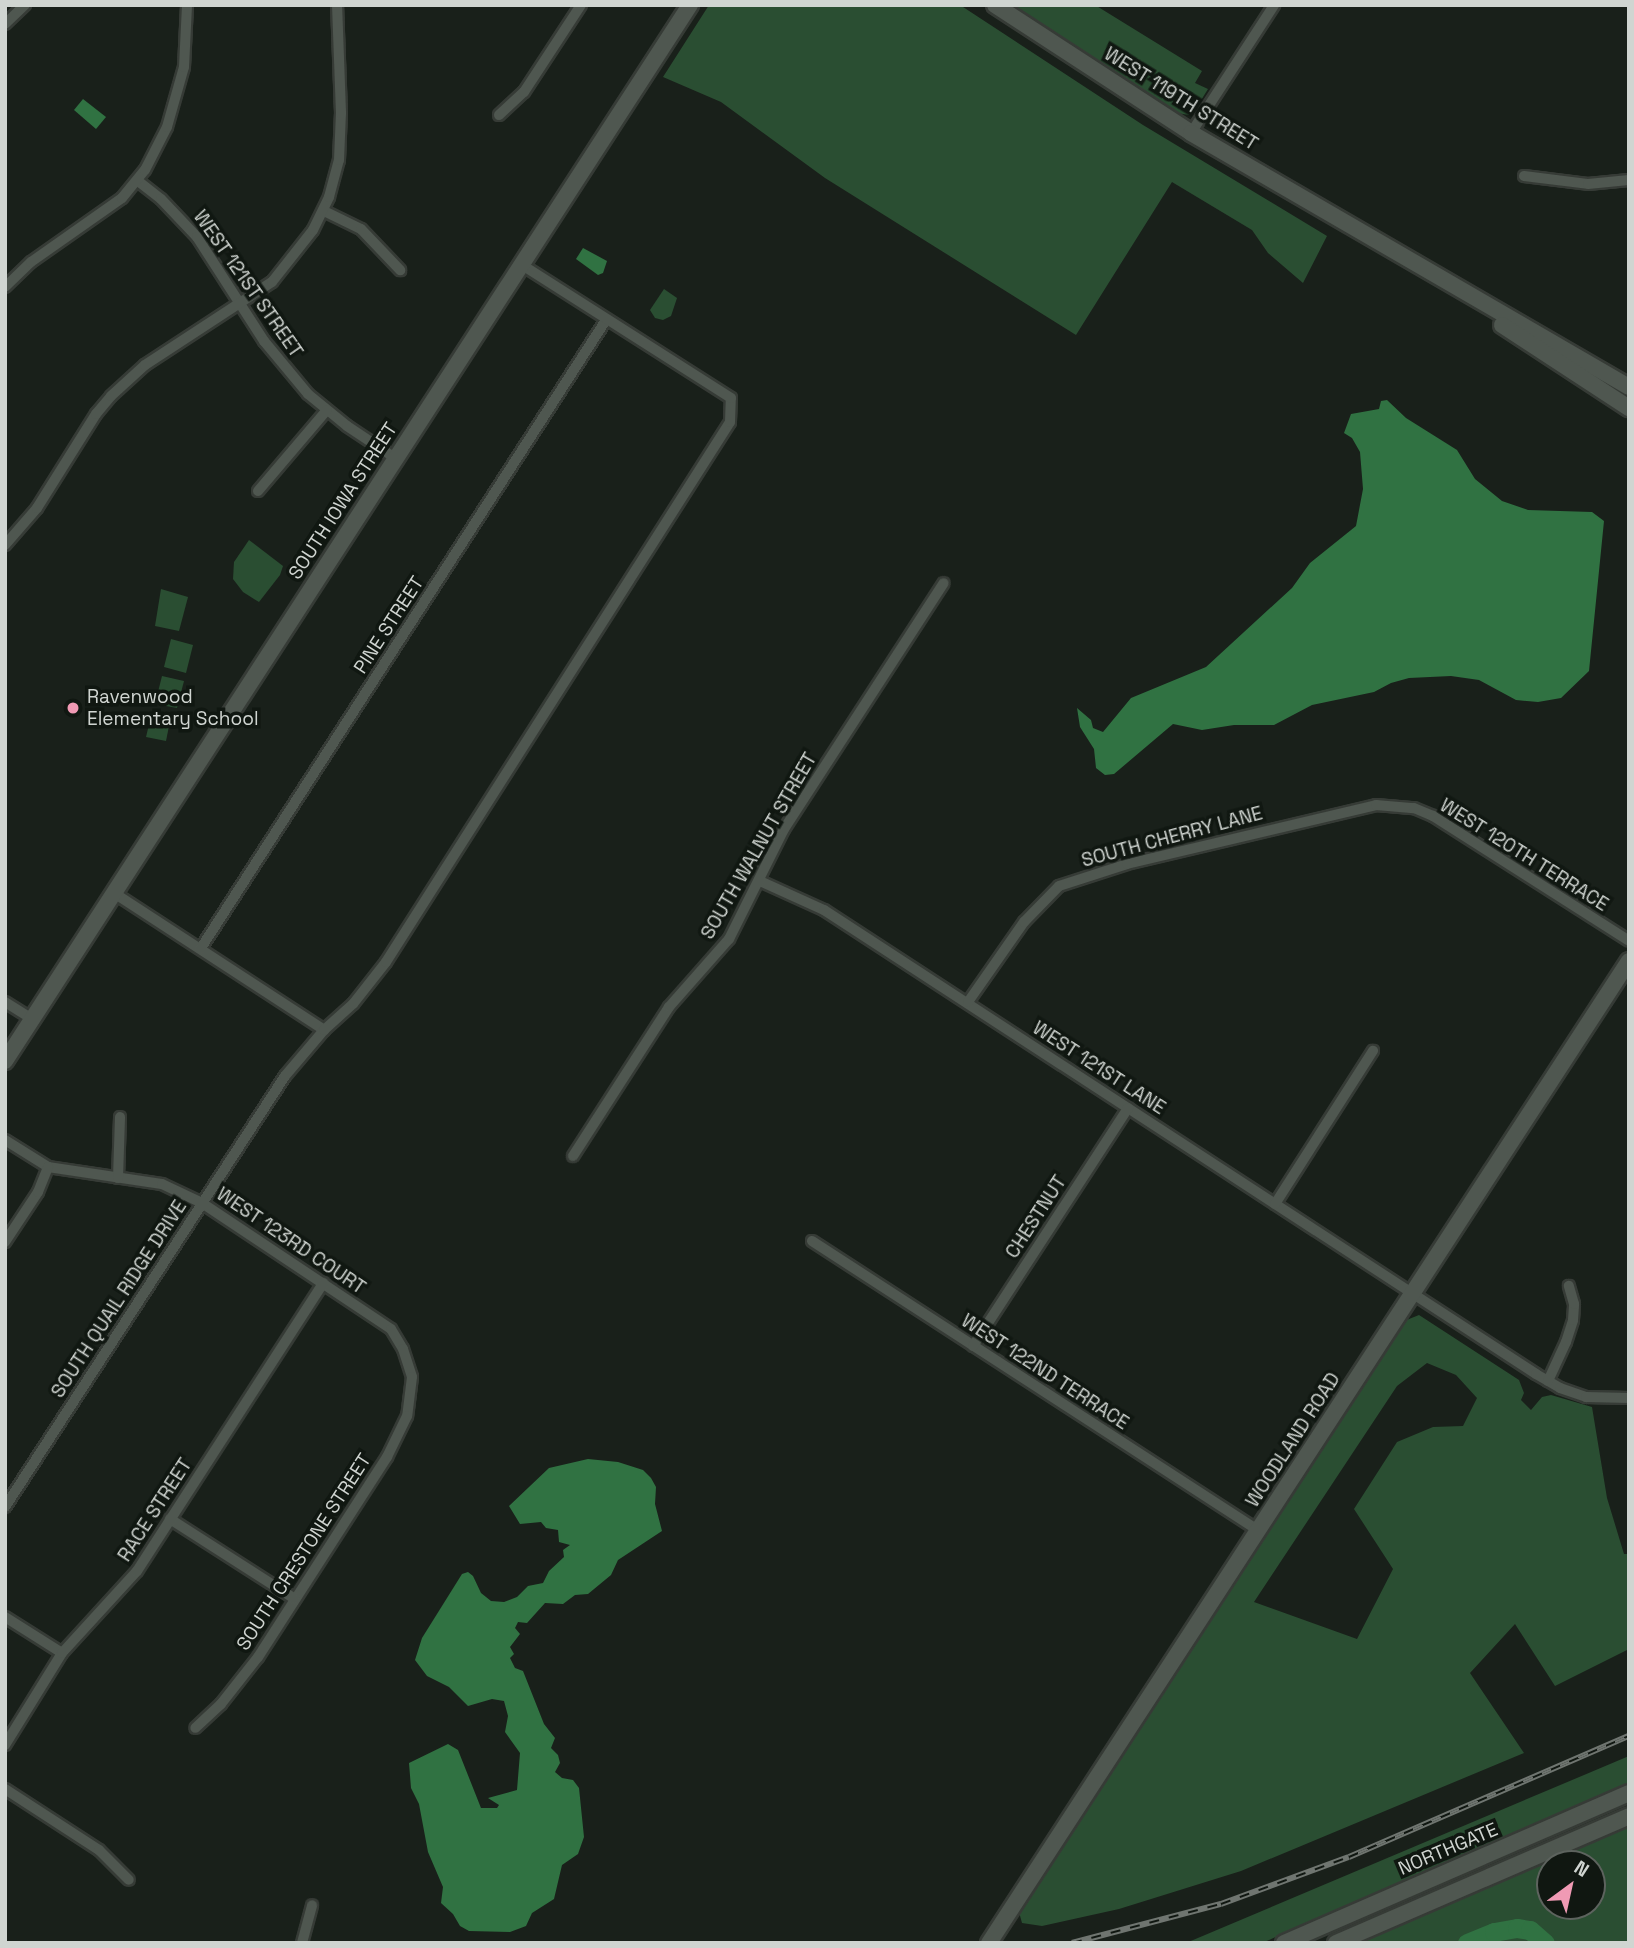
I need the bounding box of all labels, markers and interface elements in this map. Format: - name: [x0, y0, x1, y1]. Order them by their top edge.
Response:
- street label: WEST 119TH STREET: [1100, 42, 1262, 156]
- street label: WEST 121ST STREET: [188, 205, 308, 363]
- street label: SOUTH IOWA STREET: [284, 418, 402, 584]
- street label: PINE STREET: [349, 572, 429, 678]
- place label: Ravenwood Elementary School: [87, 686, 259, 730]
- marker: Ravenwood Elementary School: [65, 700, 81, 716]
- street label: SOUTH WALNUT STREET: [696, 748, 822, 944]
- street label: WEST 120TH TERRACE: [1435, 794, 1613, 916]
- street label: SOUTH CHERRY LANE: [1079, 802, 1265, 872]
- street label: WEST 121ST LANE: [1028, 1016, 1170, 1120]
- street label: CHESTNUT: [1001, 1171, 1071, 1263]
- street label: WEST 123RD COURT: [212, 1183, 370, 1299]
- street label: SOUTH QUAIL RIDGE DRIVE: [46, 1196, 192, 1402]
- street label: WEST 122ND TERRACE: [957, 1309, 1133, 1435]
- street label: WOODLAND ROAD: [1241, 1369, 1345, 1511]
- street label: SOUTH CRESTONE STREET: [232, 1449, 376, 1655]
- street label: RACE STREET: [113, 1454, 197, 1566]
- street label: NORTHGATE: [1395, 1818, 1501, 1880]
- north arrow: [1536, 1850, 1606, 1920]
- text: N: [1569, 1855, 1594, 1883]

